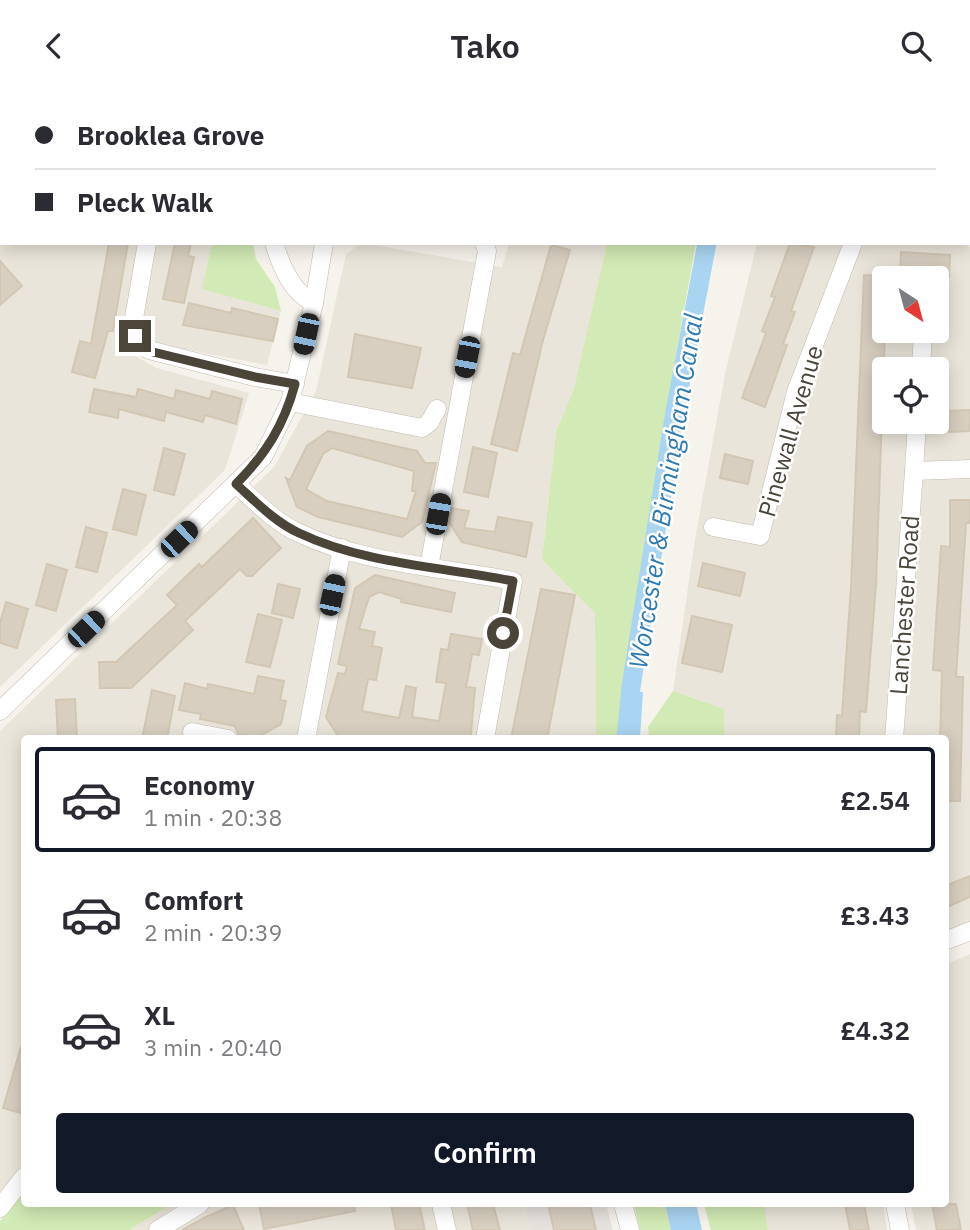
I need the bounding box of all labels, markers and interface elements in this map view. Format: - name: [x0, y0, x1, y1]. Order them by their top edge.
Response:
- text: Tako: [450, 25, 520, 67]
- icon: back: [35, 27, 73, 65]
- icon: search: [897, 27, 935, 65]
- text: Brooklea Grove: [77, 118, 264, 152]
- text: Pleck Walk: [77, 185, 213, 219]
- north arrow: [872, 266, 948, 343]
- map controls: [872, 266, 949, 434]
- car: [292, 311, 321, 357]
- water label: Worcester & Birmingham Canal: [620, 311, 710, 671]
- route end: [119, 320, 151, 352]
- car: [453, 334, 482, 380]
- street label: Pinewall Avenue: [750, 342, 830, 520]
- button: locate: [872, 357, 949, 434]
- car: [425, 491, 452, 537]
- street label: Lanchester Road: [882, 514, 926, 696]
- car: [157, 517, 202, 561]
- car: [318, 572, 347, 618]
- car: [64, 607, 109, 651]
- route start: [487, 617, 519, 649]
- icon: car: [60, 768, 123, 831]
- text: Economy: [144, 768, 255, 802]
- text: £2.54: [840, 783, 910, 817]
- text: 1 min · 20:38: [144, 802, 282, 832]
- icon: car: [60, 883, 123, 946]
- text: Comfort: [144, 883, 243, 917]
- text: £3.43: [840, 898, 910, 932]
- text: 2 min · 20:39: [144, 917, 282, 947]
- icon: car: [60, 998, 123, 1061]
- text: XL: [144, 998, 175, 1032]
- text: £4.32: [840, 1013, 910, 1047]
- text: 3 min · 20:40: [144, 1032, 282, 1062]
- button: Confirm: [56, 1113, 914, 1193]

